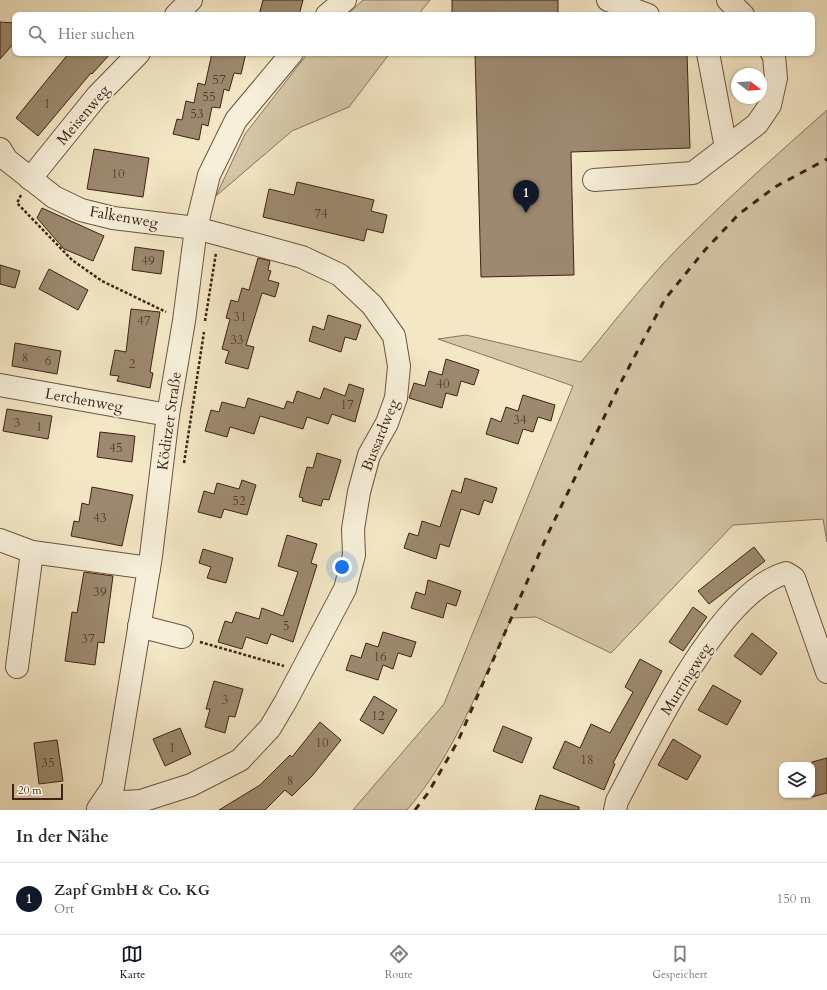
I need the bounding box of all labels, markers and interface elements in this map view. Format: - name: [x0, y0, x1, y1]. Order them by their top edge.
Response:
- search box: [12, 12, 815, 56]
- icon: search: [26, 23, 48, 45]
- text: Hier suchen: [58, 24, 135, 44]
- north arrow: [731, 68, 767, 104]
- house number: 57: [212, 71, 226, 89]
- street label: Meisenweg: [52, 80, 114, 149]
- house number: 55: [202, 88, 216, 106]
- house number: 1: [44, 95, 50, 113]
- house number: 53: [190, 105, 204, 123]
- house number: 10: [111, 165, 125, 183]
- pin: 1: [513, 180, 539, 213]
- street label: Falkenweg: [88, 201, 161, 233]
- house number: 74: [314, 205, 328, 223]
- house number: 49: [141, 252, 155, 270]
- house number: 31: [233, 308, 247, 326]
- house number: 47: [137, 312, 151, 330]
- house number: 33: [230, 331, 244, 349]
- house number: 8: [22, 349, 28, 367]
- house number: 6: [45, 352, 52, 370]
- house number: 2: [129, 355, 136, 373]
- street label: Köditzer Straße: [152, 370, 186, 472]
- house number: 40: [436, 375, 450, 393]
- street label: Lerchenweg: [43, 383, 125, 417]
- house number: 17: [340, 396, 354, 414]
- street label: Bussardweg: [357, 396, 404, 474]
- house number: 34: [513, 411, 527, 429]
- house number: 3: [14, 414, 20, 432]
- house number: 1: [36, 418, 42, 436]
- house number: 45: [109, 439, 123, 457]
- house number: 52: [232, 492, 246, 510]
- house number: 43: [93, 509, 107, 527]
- your location: [332, 557, 352, 577]
- house number: 39: [93, 583, 107, 601]
- house number: 5: [283, 617, 289, 635]
- house number: 37: [81, 630, 95, 648]
- street label: Murringweg: [656, 639, 716, 719]
- house number: 16: [373, 648, 387, 666]
- house number: 3: [222, 691, 228, 709]
- house number: 12: [371, 707, 385, 725]
- house number: 10: [315, 734, 329, 752]
- house number: 1: [169, 739, 175, 757]
- house number: 18: [580, 751, 594, 769]
- house number: 35: [41, 754, 55, 772]
- map controls: [779, 762, 815, 798]
- button: layers: [779, 762, 815, 798]
- house number: 8: [287, 772, 293, 790]
- scale bar: [12, 782, 63, 801]
- text: 20 m: [18, 783, 42, 798]
- text: In der Nähe: [16, 825, 109, 848]
- text: Zapf GmbH & Co. KG: [54, 880, 210, 900]
- text: 1: [26, 890, 32, 908]
- text: 150 m: [777, 890, 811, 908]
- text: Ort: [54, 900, 74, 918]
- tab: Karte: [120, 943, 145, 982]
- tab: Route: [385, 943, 413, 982]
- tab: Gespeichert: [652, 943, 707, 982]

